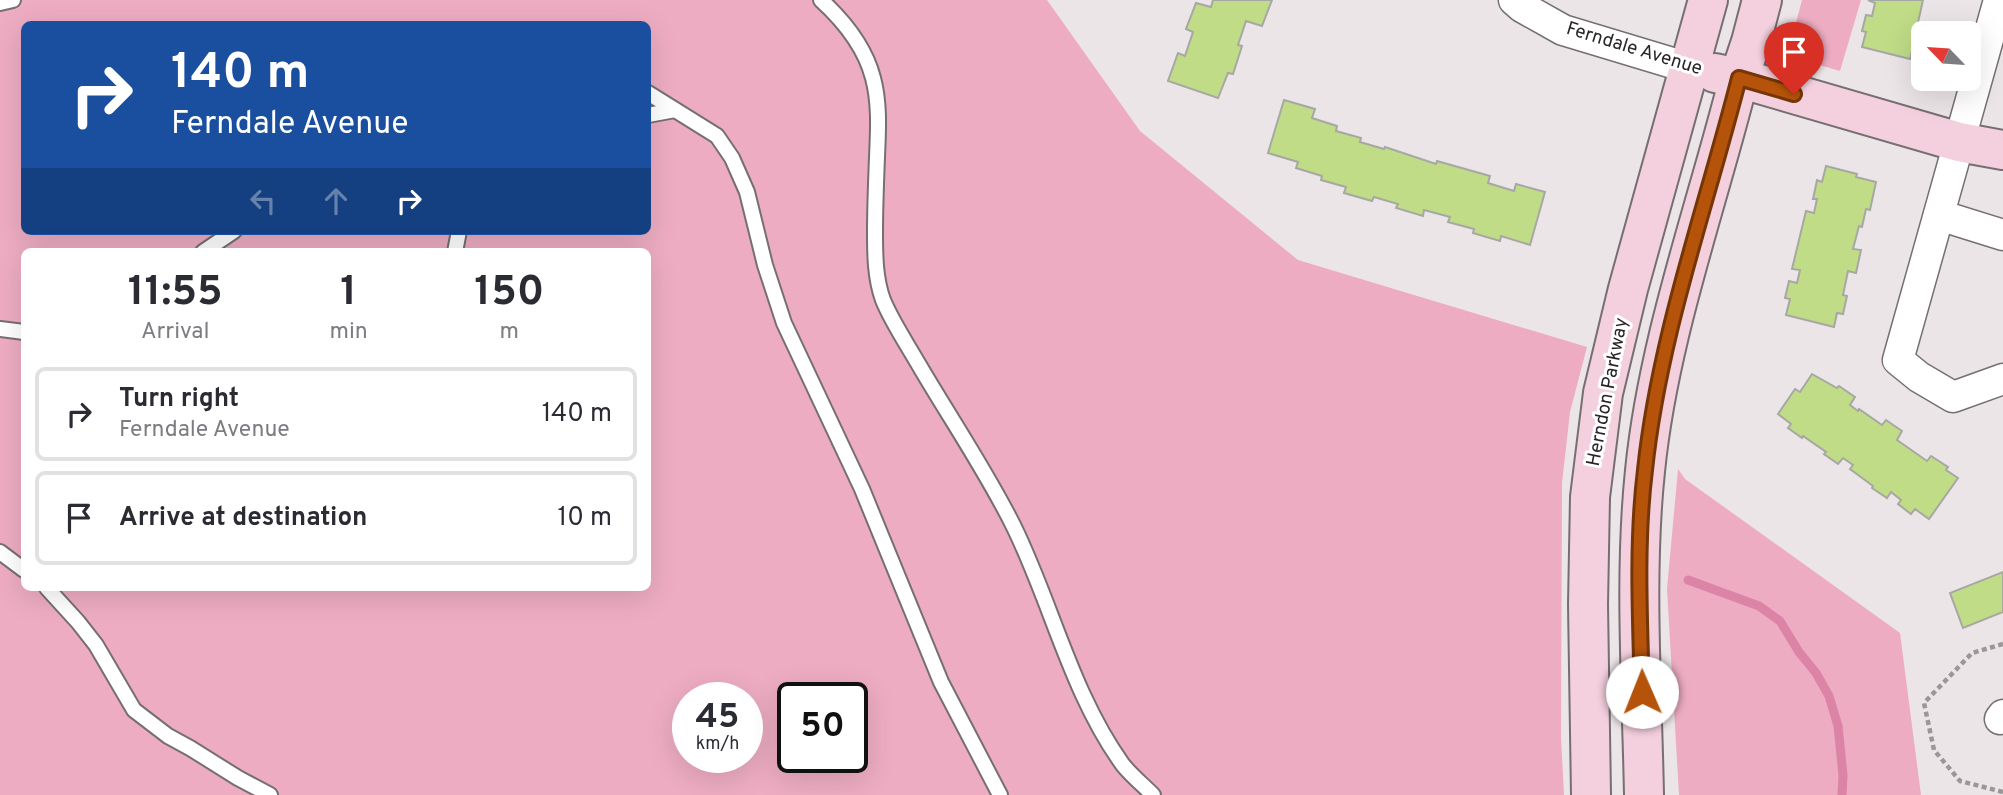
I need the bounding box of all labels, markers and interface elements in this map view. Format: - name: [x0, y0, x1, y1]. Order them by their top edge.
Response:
- street label: Ferndale Avenue: [1563, 17, 1705, 81]
- north arrow: [1911, 21, 1981, 91]
- map controls: [1911, 21, 1981, 91]
- pin: [1764, 22, 1824, 94]
- icon: arrive: [1775, 33, 1813, 71]
- text: 140 m: [171, 44, 310, 106]
- icon: right: [56, 49, 147, 140]
- text: Ferndale Avenue: [171, 105, 408, 145]
- icon: left: [244, 182, 282, 220]
- icon: ahead: [317, 182, 355, 220]
- icon: right: [390, 182, 428, 220]
- text: 11:55: [128, 267, 223, 320]
- text: 1: [340, 267, 357, 320]
- text: 150: [474, 267, 544, 320]
- street label: Herndon Parkway: [1582, 316, 1634, 468]
- text: Arrival: [141, 318, 209, 347]
- text: min: [329, 318, 368, 347]
- text: m: [500, 318, 519, 347]
- text: Turn right: [119, 383, 239, 416]
- icon: right: [60, 395, 98, 433]
- text: 140 m: [542, 398, 612, 431]
- text: Ferndale Avenue: [119, 416, 290, 445]
- icon: arrive: [60, 499, 98, 537]
- text: Arrive at destination: [119, 502, 367, 535]
- text: 10 m: [557, 502, 612, 535]
- position arrow: [1605, 655, 1679, 729]
- speed limit sign: 50: [777, 682, 868, 773]
- text: 45: [696, 696, 739, 740]
- text: km/h: [696, 733, 739, 756]

